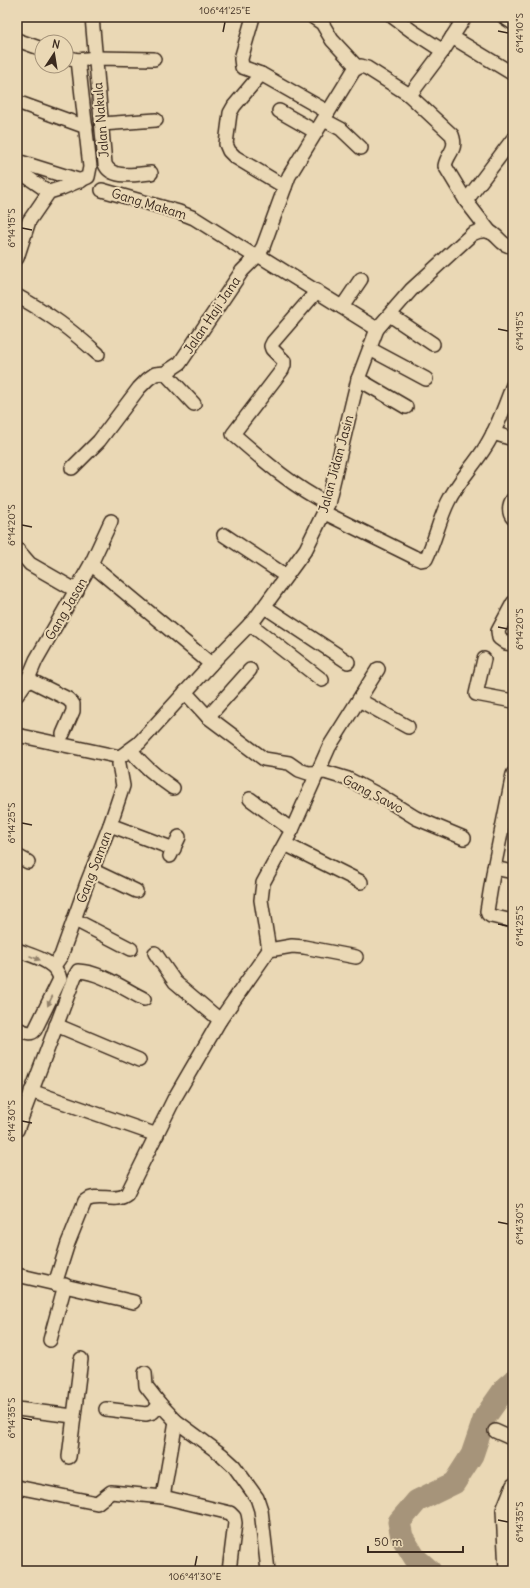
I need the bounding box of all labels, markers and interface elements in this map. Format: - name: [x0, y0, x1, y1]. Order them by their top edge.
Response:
- text: 106°41'25"E: [199, 4, 251, 17]
- text: 6°14'10"S: [513, 12, 526, 53]
- north arrow: [34, 34, 74, 74]
- text: N: [51, 37, 61, 52]
- street label: Jalan Nakula: [89, 81, 113, 159]
- street label: Gang Makam: [109, 184, 189, 224]
- text: 6°14'15"S: [5, 208, 18, 248]
- street label: Jalan Haji Jana: [180, 273, 244, 357]
- text: 6°14'15"S: [513, 311, 526, 351]
- street label: Jalan Jidan Jasin: [315, 413, 357, 515]
- text: 6°14'20"S: [5, 504, 18, 546]
- street label: Gang Jasan: [41, 574, 91, 643]
- text: 6°14'20"S: [513, 608, 526, 650]
- street label: Gang Sawo: [339, 771, 407, 817]
- text: 6°14'25"S: [5, 802, 18, 843]
- street label: Gang Saman: [73, 828, 116, 905]
- text: 6°14'25"S: [513, 905, 526, 946]
- one-way arrow: [30, 955, 41, 961]
- one-way arrow: [47, 995, 53, 1006]
- text: 6°14'30"S: [5, 1100, 18, 1142]
- text: 6°14'30"S: [513, 1203, 526, 1245]
- text: 6°14'35"S: [5, 1397, 18, 1439]
- text: 6°14'35"S: [513, 1501, 526, 1543]
- scale bar: [368, 1528, 463, 1554]
- text: 50 m: [374, 1534, 403, 1549]
- text: 106°41'30"E: [169, 1570, 221, 1583]

